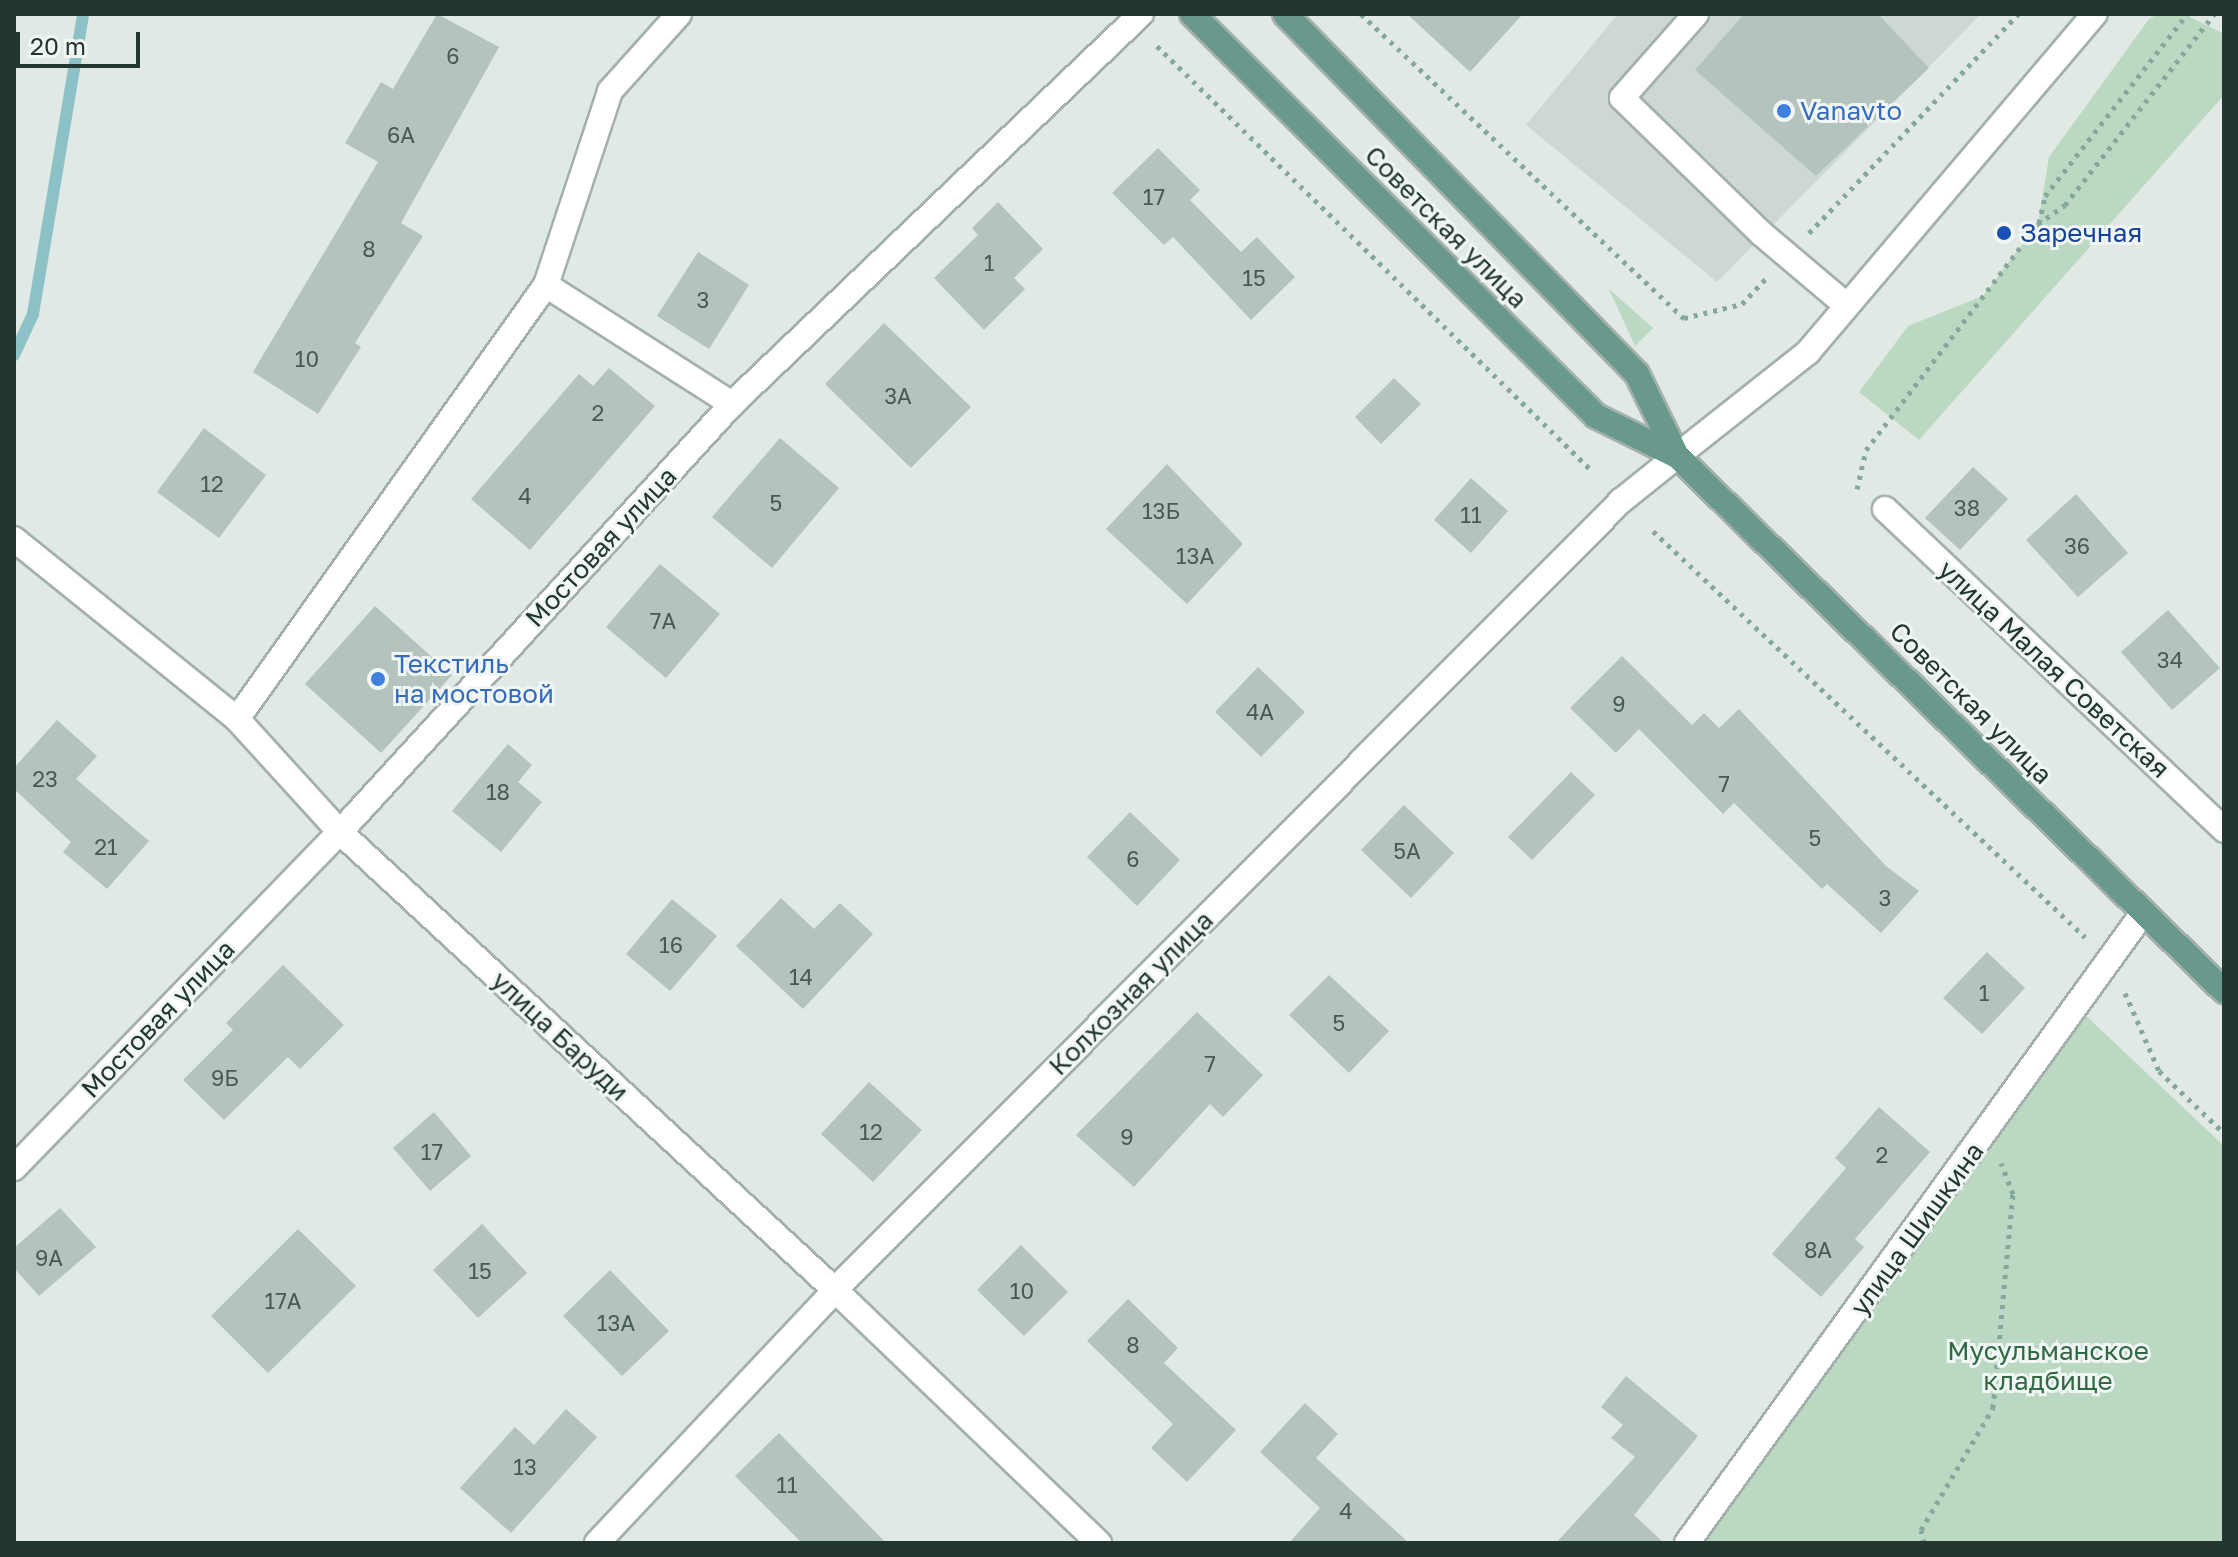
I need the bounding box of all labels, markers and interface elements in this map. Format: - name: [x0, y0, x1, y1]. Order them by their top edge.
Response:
- scale bar: [20, 16, 144, 66]
- text: 20 m: [30, 31, 86, 60]
- house number: 6: [446, 43, 460, 69]
- place label: Vanavto: [1800, 95, 1902, 127]
- marker: Vanavto: [1775, 102, 1793, 120]
- house number: 6А: [387, 122, 415, 148]
- street label: Советская улица: [1358, 139, 1534, 315]
- house number: 17: [1143, 184, 1165, 210]
- place label: Заречная: [2020, 217, 2142, 249]
- marker: Заречная: [1995, 224, 2013, 242]
- house number: 8: [362, 236, 376, 262]
- house number: 1: [984, 250, 994, 276]
- house number: 15: [1242, 265, 1266, 291]
- house number: 3: [697, 287, 709, 313]
- house number: 10: [295, 346, 319, 372]
- house number: 3А: [884, 383, 912, 409]
- house number: 2: [592, 400, 604, 426]
- street label: Мостовая улица: [519, 461, 683, 633]
- house number: 12: [200, 471, 224, 497]
- house number: 4: [518, 483, 532, 509]
- house number: 5: [770, 490, 782, 516]
- house number: 38: [1954, 495, 1980, 521]
- house number: 13Б: [1142, 498, 1180, 524]
- house number: 11: [1460, 502, 1482, 528]
- house number: 36: [2064, 533, 2090, 559]
- house number: 13А: [1176, 543, 1214, 569]
- street label: улица Малая Советская: [1932, 554, 2176, 784]
- house number: 7А: [650, 608, 676, 634]
- street label: Советская улица: [1883, 615, 2059, 791]
- house number: 34: [2157, 647, 2183, 673]
- place label: Текстиль на мостовой: [394, 648, 554, 710]
- marker: Текстиль на мостовой: [369, 670, 387, 688]
- house number: 9: [1612, 691, 1626, 717]
- house number: 4А: [1246, 699, 1274, 725]
- house number: 23: [32, 766, 58, 792]
- house number: 7: [1718, 771, 1730, 797]
- house number: 18: [486, 779, 510, 805]
- house number: 5: [1809, 825, 1821, 851]
- house number: 21: [94, 834, 118, 860]
- house number: 5А: [1393, 838, 1421, 864]
- house number: 6: [1126, 846, 1140, 872]
- house number: 3: [1879, 885, 1891, 911]
- street label: Колхозная улица: [1042, 904, 1220, 1082]
- house number: 16: [659, 932, 683, 958]
- street label: Мостовая улица: [75, 934, 241, 1104]
- house number: 14: [789, 964, 813, 990]
- street label: улица Баруди: [485, 965, 635, 1107]
- house number: 1: [1979, 980, 1989, 1006]
- house number: 5: [1333, 1010, 1345, 1036]
- house number: 7: [1204, 1051, 1216, 1077]
- house number: 9Б: [211, 1065, 239, 1091]
- house number: 12: [859, 1119, 883, 1145]
- house number: 9: [1120, 1124, 1134, 1150]
- street label: улица Шишкина: [1844, 1136, 1990, 1322]
- house number: 17: [421, 1139, 443, 1165]
- house number: 2: [1876, 1142, 1888, 1168]
- house number: 8А: [1804, 1237, 1832, 1263]
- house number: 9А: [35, 1245, 63, 1271]
- house number: 15: [468, 1258, 492, 1284]
- house number: 10: [1010, 1278, 1034, 1304]
- house number: 17А: [264, 1288, 302, 1314]
- house number: 13А: [597, 1310, 635, 1336]
- house number: 8: [1126, 1332, 1140, 1358]
- park label: Мусульманское кладбище: [1947, 1335, 2149, 1396]
- house number: 13: [513, 1454, 537, 1480]
- house number: 11: [776, 1472, 798, 1498]
- house number: 4: [1339, 1498, 1353, 1524]

